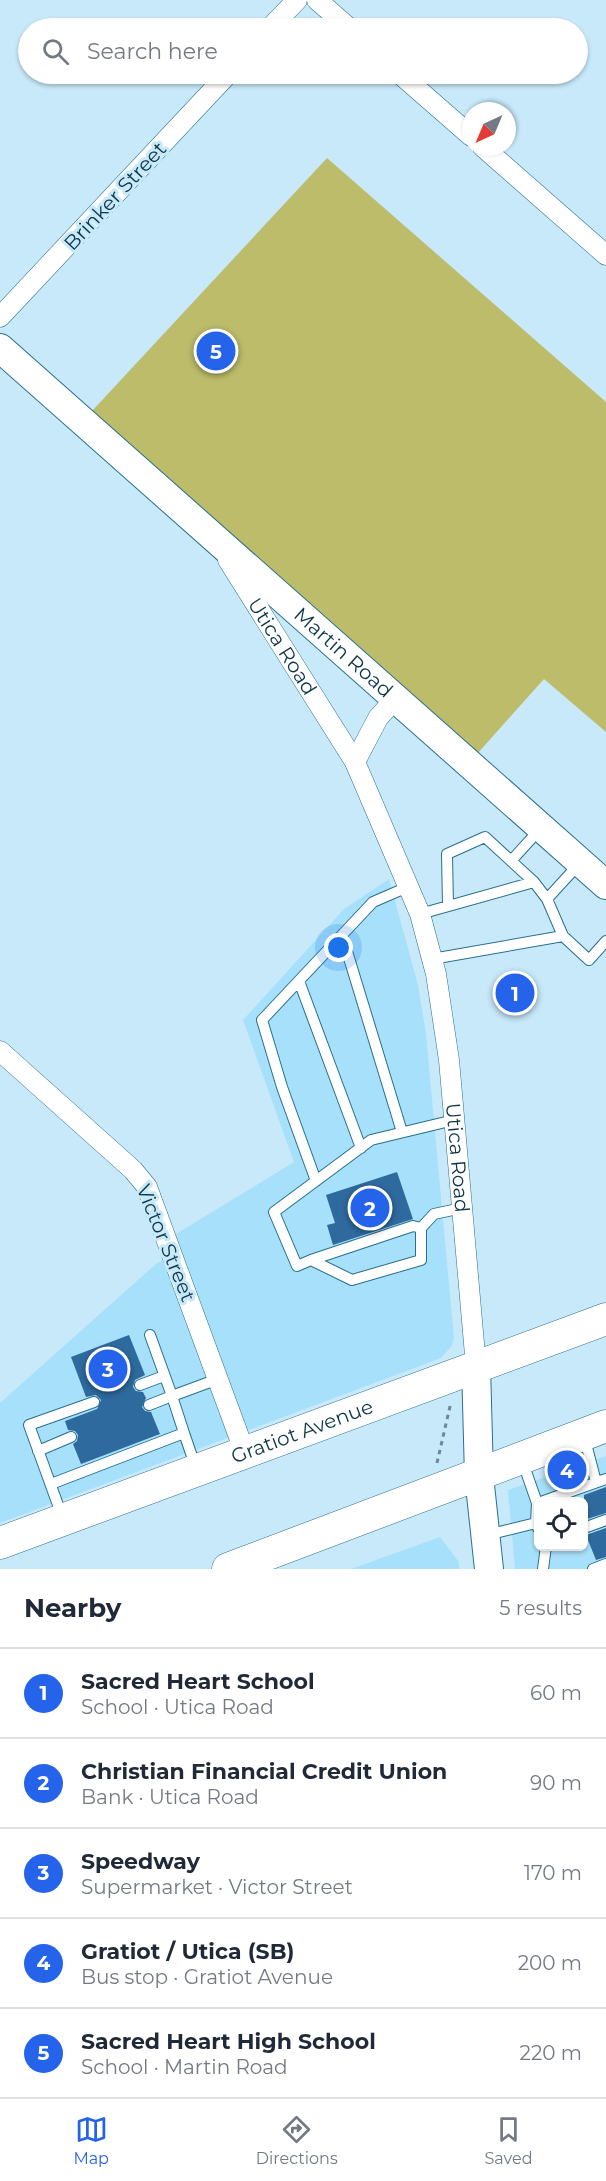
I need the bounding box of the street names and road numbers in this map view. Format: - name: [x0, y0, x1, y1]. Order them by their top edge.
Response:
- street label: Brinker Street: [59, 137, 171, 255]
- street label: Utica Road: [243, 593, 322, 699]
- street label: Martin Road: [289, 602, 398, 702]
- street label: Utica Road: [441, 1102, 474, 1213]
- street label: Victor Street: [132, 1181, 200, 1305]
- street label: Gratiot Avenue: [228, 1394, 376, 1469]

